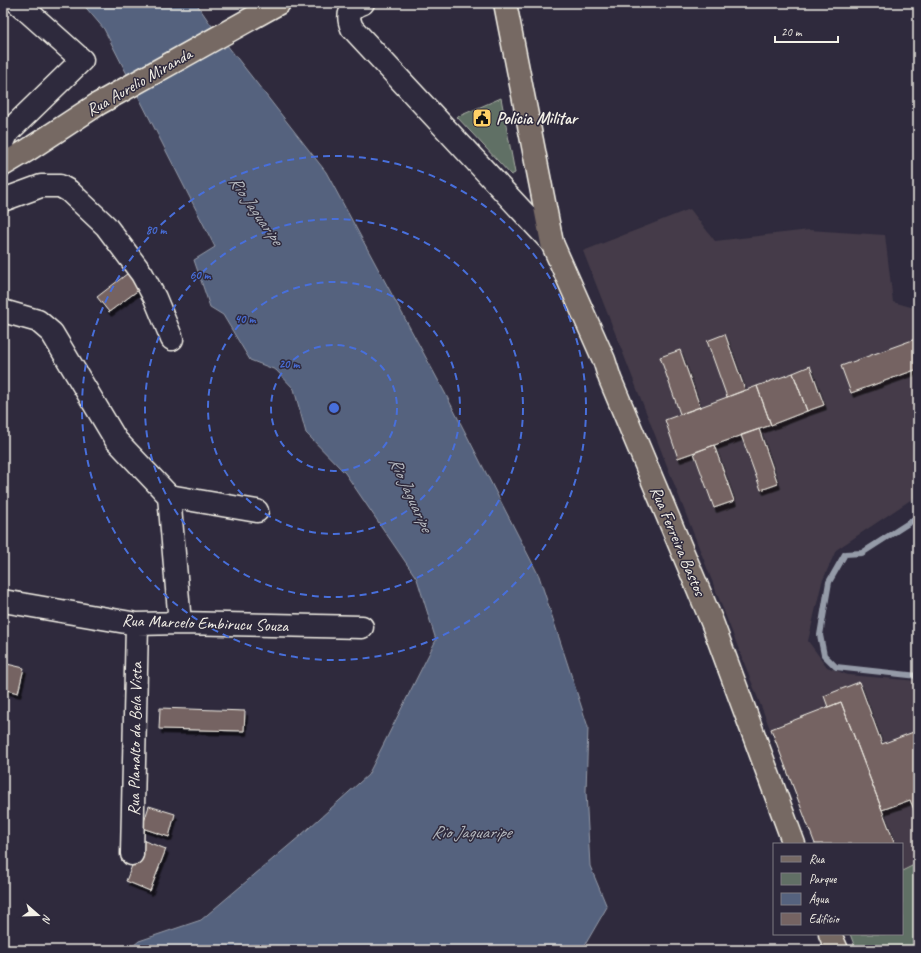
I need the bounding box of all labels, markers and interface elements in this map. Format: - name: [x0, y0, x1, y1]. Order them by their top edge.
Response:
- scale bar: [775, 18, 838, 44]
- text: 20 m: [781, 24, 803, 40]
- street label: Rua Aurelio Miranda: [83, 42, 197, 121]
- public building icon: Polícia Militar: [471, 107, 493, 129]
- place label: Polícia Militar: [496, 108, 579, 129]
- water label: Rio Jaguaripe: [224, 171, 290, 251]
- text: 80 m: [146, 222, 167, 238]
- text: 60 m: [190, 267, 212, 283]
- text: 40 m: [235, 311, 256, 327]
- text: 20 m: [279, 356, 300, 372]
- centre of rings: [327, 401, 341, 415]
- water label: Rio Jaguaripe: [384, 453, 439, 537]
- street label: Rua Ferreira Bastos: [645, 483, 711, 601]
- street label: Rua Marcelo Embirucu Souza: [122, 610, 290, 636]
- street label: Rua Planalto da Bela Vista: [123, 660, 147, 816]
- water label: Rio Jaguaripe: [431, 821, 514, 843]
- legend: [773, 843, 903, 935]
- text: Rua: [809, 851, 826, 867]
- text: Parque: [809, 871, 838, 887]
- text: Água: [809, 891, 830, 907]
- north arrow: [18, 895, 58, 935]
- text: Edifício: [809, 911, 841, 927]
- text: N: [39, 913, 55, 926]

